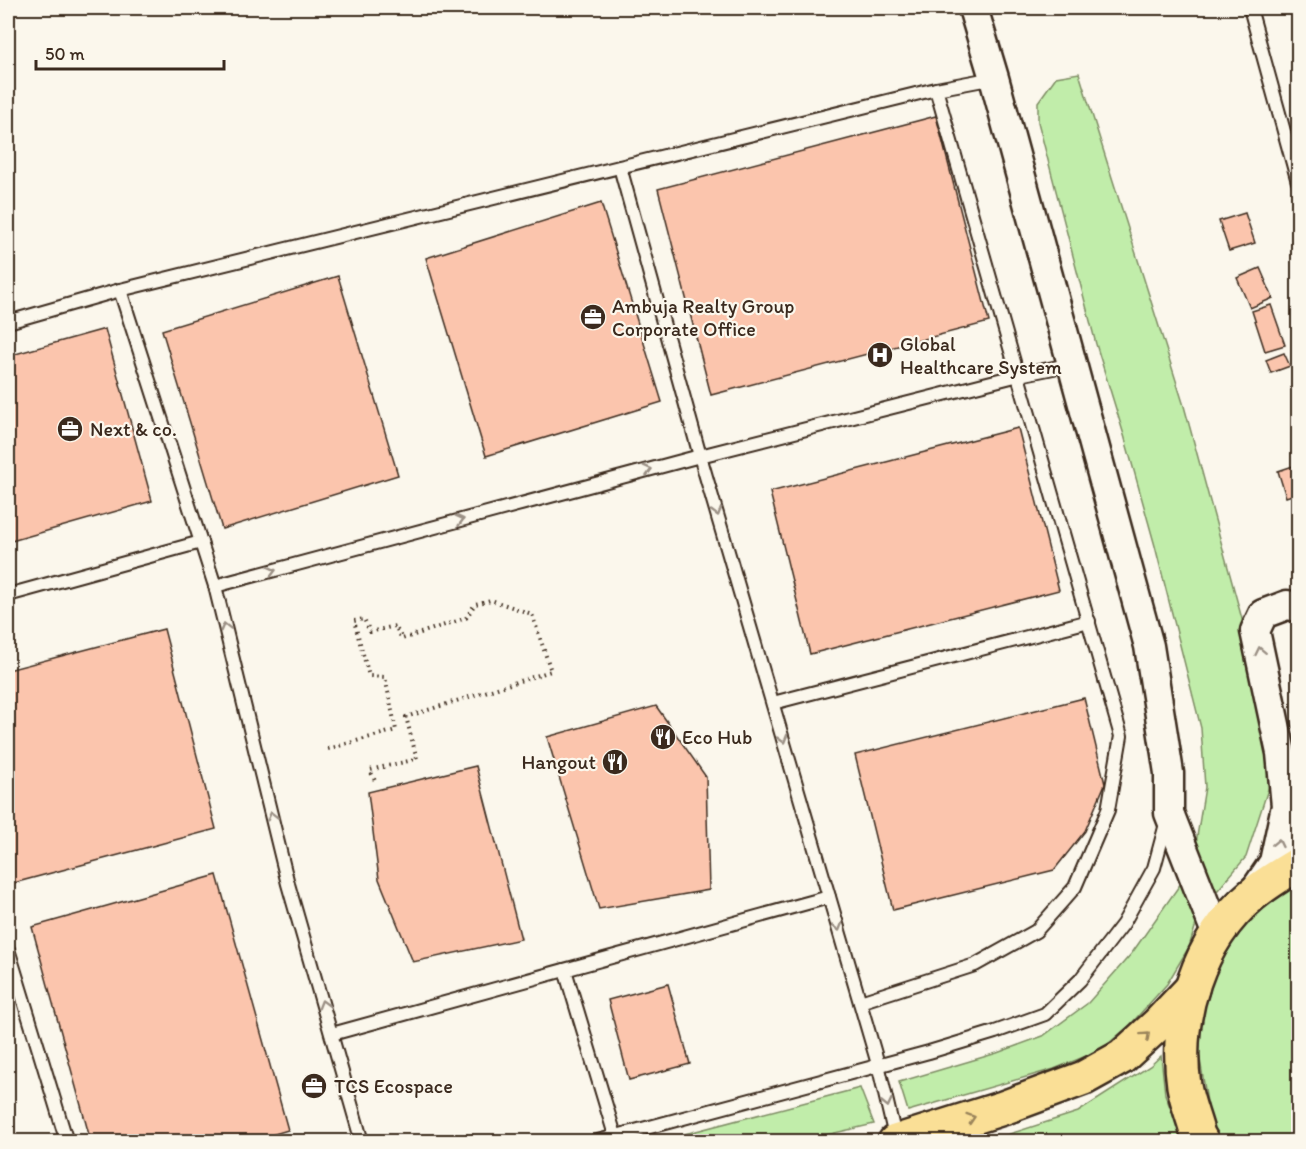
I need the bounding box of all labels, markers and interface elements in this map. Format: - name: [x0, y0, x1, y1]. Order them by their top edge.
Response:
- scale bar: [36, 33, 224, 71]
- text: 50 m: [45, 43, 85, 65]
- place label: Ambuja Realty Group Corporate Office: [612, 294, 794, 341]
- office icon: Ambuja Realty Group Corporate Office: [578, 302, 608, 332]
- place label: Global Healthcare System: [900, 332, 1062, 379]
- hospital icon: Global Healthcare System: [865, 340, 895, 370]
- office icon: Next & co.: [55, 414, 85, 444]
- place label: Next & co.: [90, 417, 177, 441]
- one-way arrow: [642, 465, 653, 477]
- one-way arrow: [709, 507, 722, 517]
- one-way arrow: [455, 515, 465, 528]
- one-way arrow: [266, 566, 277, 578]
- one-way arrow: [220, 622, 233, 632]
- one-way arrow: [1254, 646, 1267, 656]
- restaurant icon: Eco Hub: [648, 722, 678, 752]
- place label: Eco Hub: [682, 725, 752, 749]
- one-way arrow: [776, 734, 788, 744]
- restaurant icon: Hangout: [600, 747, 630, 777]
- place label: Hangout: [521, 750, 596, 774]
- one-way arrow: [266, 811, 279, 821]
- one-way arrow: [1271, 838, 1284, 848]
- one-way arrow: [831, 921, 843, 932]
- one-way arrow: [318, 999, 330, 1010]
- one-way arrow: [1139, 1032, 1149, 1043]
- office icon: TCS Ecospace: [299, 1071, 329, 1101]
- place label: TCS Ecospace: [334, 1074, 453, 1098]
- one-way arrow: [880, 1097, 893, 1107]
- one-way arrow: [965, 1113, 976, 1125]

